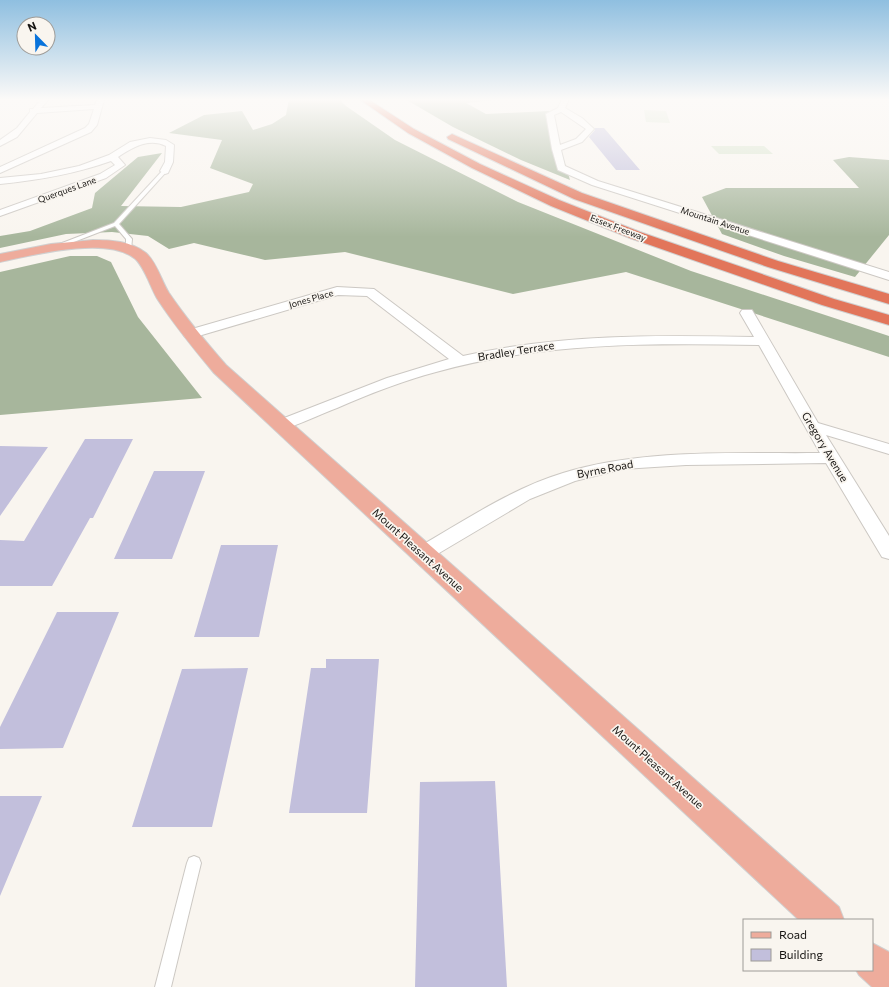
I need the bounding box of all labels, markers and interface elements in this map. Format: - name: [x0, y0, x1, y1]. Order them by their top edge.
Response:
- north arrow: [16, 16, 56, 56]
- text: N: [26, 19, 38, 34]
- street label: Querques Lane: [36, 174, 98, 205]
- street label: Mountain Avenue: [679, 204, 751, 237]
- street label: Essex Freeway: [589, 212, 648, 243]
- street label: Jones Place: [287, 287, 335, 310]
- street label: Bradley Terrace: [477, 338, 555, 363]
- street label: Gregory Avenue: [799, 409, 852, 484]
- street label: Byrne Road: [576, 457, 634, 480]
- street label: Mount Pleasant Avenue: [370, 505, 467, 594]
- street label: Mount Pleasant Avenue: [610, 722, 707, 811]
- legend: [743, 919, 873, 971]
- text: Road: [779, 927, 807, 941]
- text: Building: [779, 947, 823, 961]

